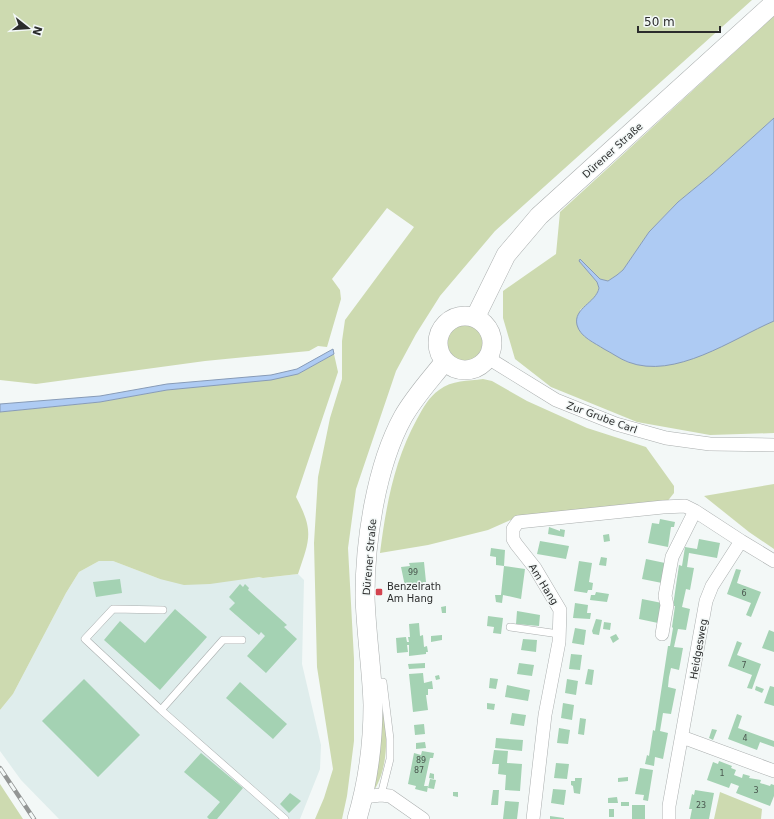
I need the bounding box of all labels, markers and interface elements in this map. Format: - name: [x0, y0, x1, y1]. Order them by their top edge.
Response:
- north arrow: [8, 8, 48, 48]
- scale bar: [638, 8, 720, 34]
- text: 50 m: [644, 15, 675, 29]
- text: N: [30, 24, 45, 37]
- street label: Dürener Straße: [580, 121, 645, 180]
- street label: Zur Grube Carl: [565, 400, 639, 435]
- street label: Dürener Straße: [361, 518, 378, 596]
- street label: Am Hang: [527, 562, 560, 607]
- house number: 99: [408, 568, 418, 577]
- place label: Benzelrath Am Hang: [387, 581, 441, 604]
- marker: Benzelrath Am Hang: [374, 587, 384, 597]
- house number: 6: [741, 589, 747, 598]
- street label: Heidgesweg: [688, 618, 709, 680]
- house number: 7: [741, 661, 747, 670]
- house number: 4: [742, 734, 748, 743]
- house number: 89: [416, 756, 426, 765]
- house number: 87: [414, 766, 424, 775]
- house number: 1: [719, 769, 725, 778]
- house number: 3: [753, 786, 759, 795]
- house number: 23: [696, 801, 706, 810]

